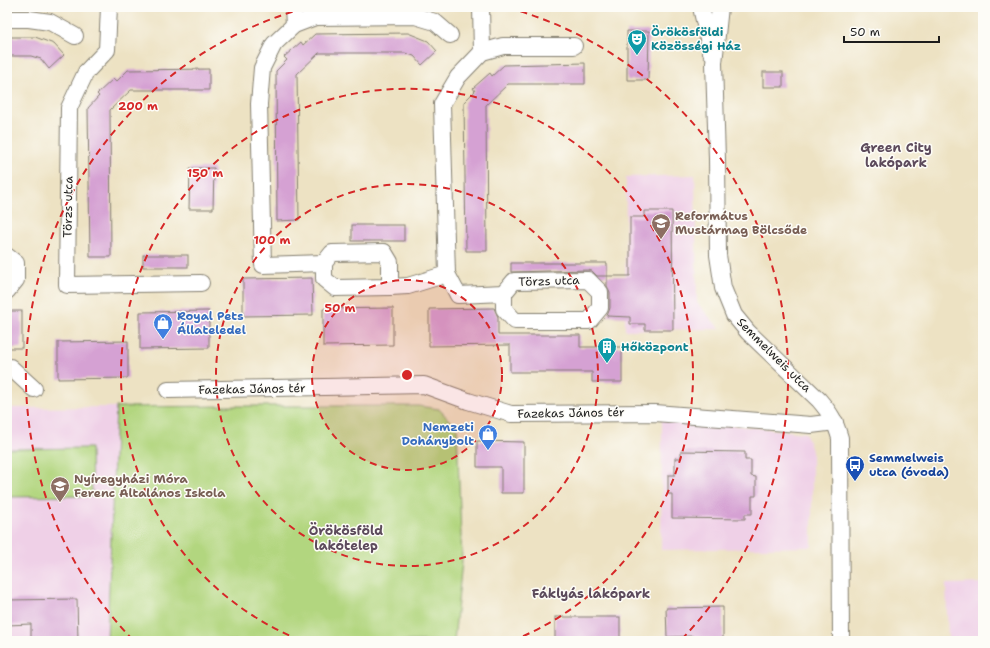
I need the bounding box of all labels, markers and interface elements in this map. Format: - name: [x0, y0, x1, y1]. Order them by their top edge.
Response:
- scale bar: [844, 18, 939, 44]
- place label: Örökösföldi Közösségi Ház: [651, 24, 741, 54]
- text: 50 m: [850, 24, 880, 40]
- theatre icon: Örökösföldi Közösségi Ház: [626, 28, 648, 56]
- text: 200 m: [118, 98, 158, 114]
- district label: Green City lakópark: [860, 139, 932, 171]
- text: 150 m: [187, 165, 223, 181]
- street label: Törzs utca: [59, 176, 77, 238]
- place label: Református Mustármag Bölcsőde: [675, 208, 807, 238]
- school or university icon: Református Mustármag Bölcsőde: [650, 212, 672, 240]
- text: 100 m: [254, 232, 291, 248]
- street label: Törzs utca: [518, 272, 580, 290]
- text: 50 m: [325, 300, 356, 316]
- place label: Royal Pets Állateledel: [177, 308, 246, 338]
- shop icon: Royal Pets Állateledel: [152, 312, 174, 340]
- street label: Semmelweis utca: [733, 314, 815, 396]
- building icon: Hőközpont: [596, 336, 618, 364]
- place label: Hőközpont: [621, 339, 689, 355]
- centre of rings: [400, 368, 414, 382]
- street label: Fazekas János tér: [198, 380, 306, 398]
- street label: Fazekas János tér: [517, 404, 625, 422]
- place label: Nemzeti Dohánybolt: [401, 419, 474, 449]
- shop icon: Nemzeti Dohánybolt: [477, 423, 499, 451]
- place label: Semmelweis utca (óvoda): [869, 450, 949, 480]
- bus stop icon: Semmelweis utca (óvoda): [844, 454, 866, 482]
- place label: Nyíregyházi Móra Ferenc Általános Iskola: [74, 471, 226, 501]
- school or university icon: Nyíregyházi Móra Ferenc Általános Iskola: [49, 475, 71, 503]
- district label: Örökösföld lakótelep: [309, 522, 383, 554]
- district label: Fáklyás lakópark: [532, 585, 650, 602]

